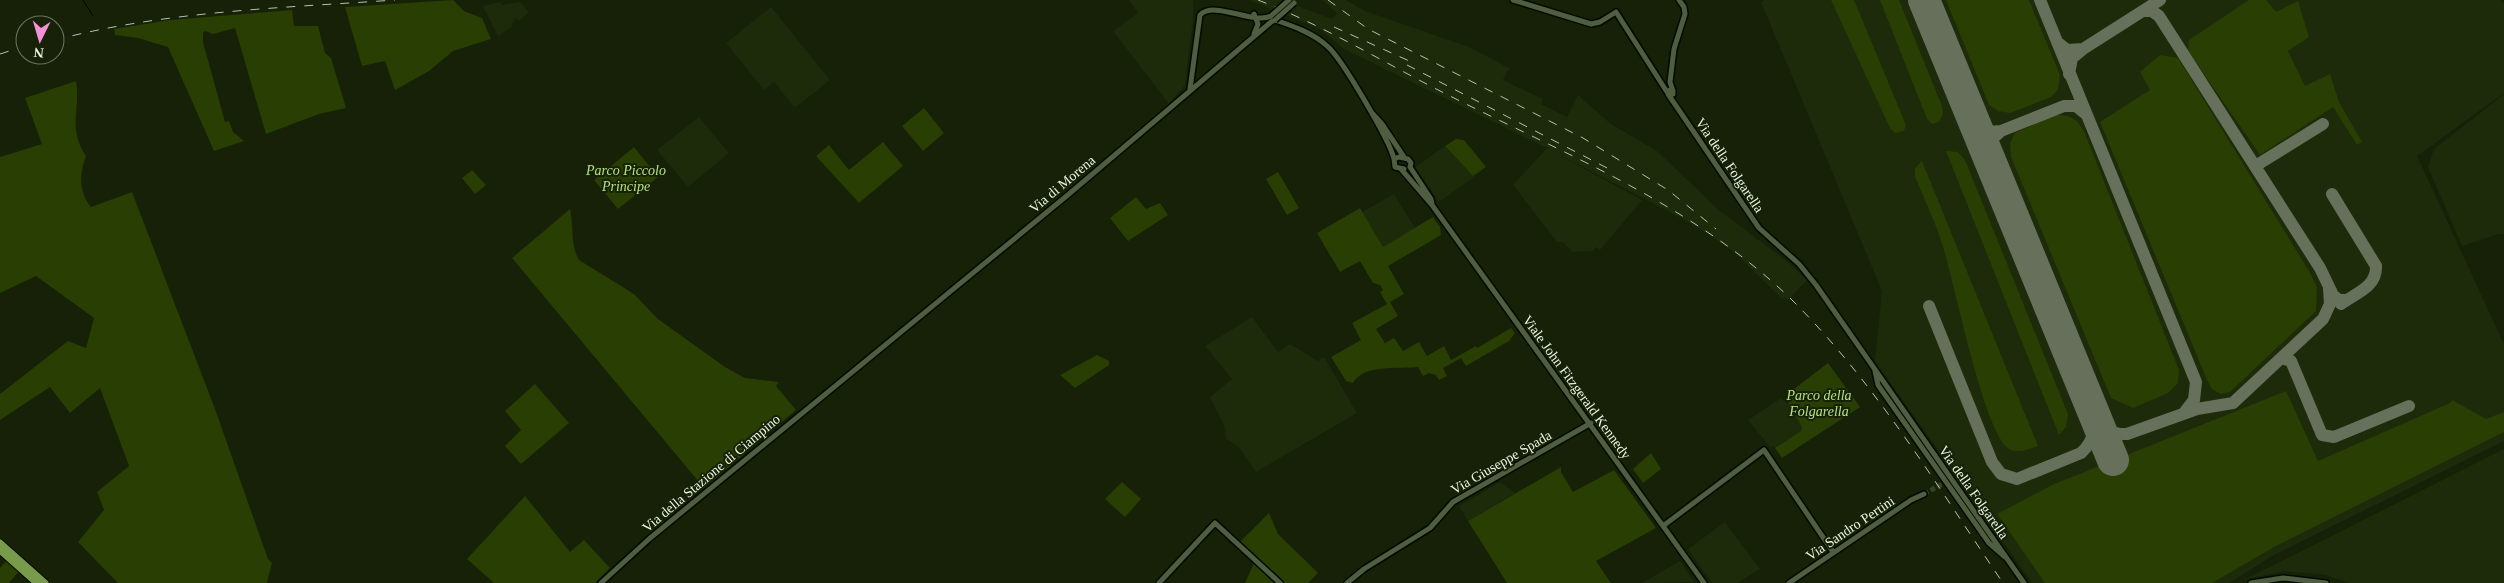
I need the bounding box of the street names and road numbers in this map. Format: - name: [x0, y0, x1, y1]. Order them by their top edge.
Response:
- street label: Via della Folgarella: [1693, 115, 1767, 216]
- street label: Via di Morena: [1027, 152, 1099, 216]
- street label: Viale John Fitzgerald Kennedy: [1519, 313, 1634, 462]
- street label: Via della Stazione di Ciampino: [640, 411, 783, 535]
- street label: Via Giuseppe Spada: [1448, 427, 1555, 497]
- street label: Via della Folgarella: [1936, 443, 2012, 542]
- street label: Via Sandro Pertini: [1803, 493, 1897, 564]

